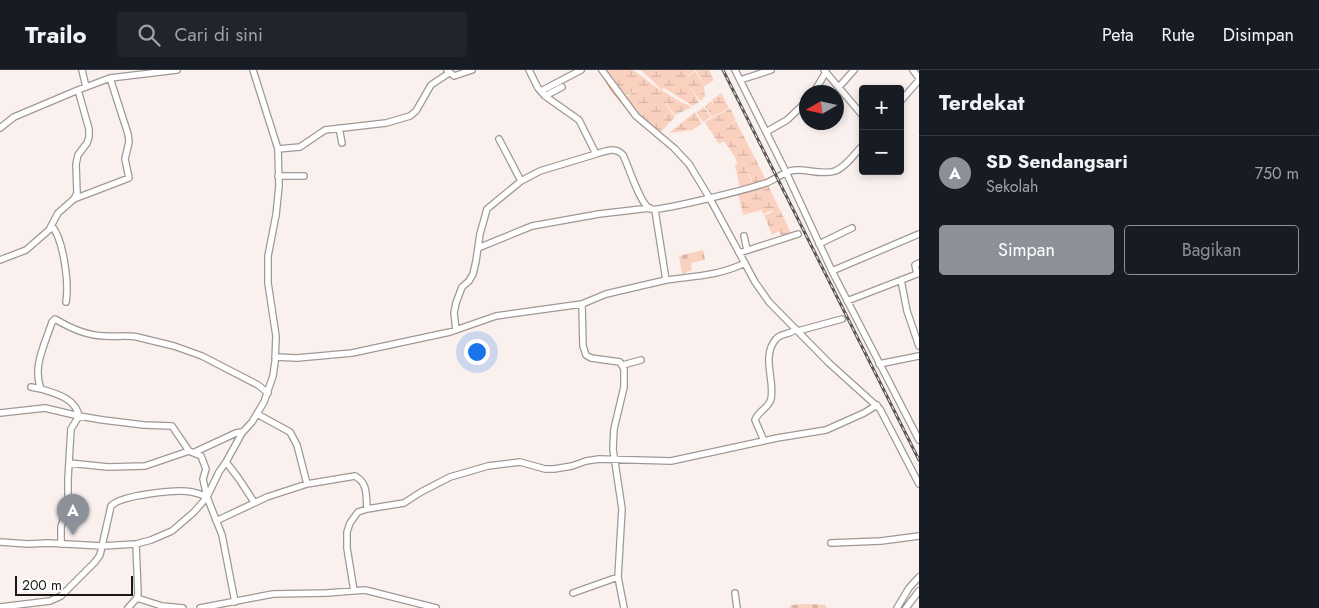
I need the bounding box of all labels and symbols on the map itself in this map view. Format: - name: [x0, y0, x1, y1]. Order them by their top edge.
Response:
- north arrow: [799, 85, 844, 130]
- your location: [464, 339, 490, 365]
- pin: A: [57, 494, 89, 535]
- scale bar: [15, 573, 132, 596]

